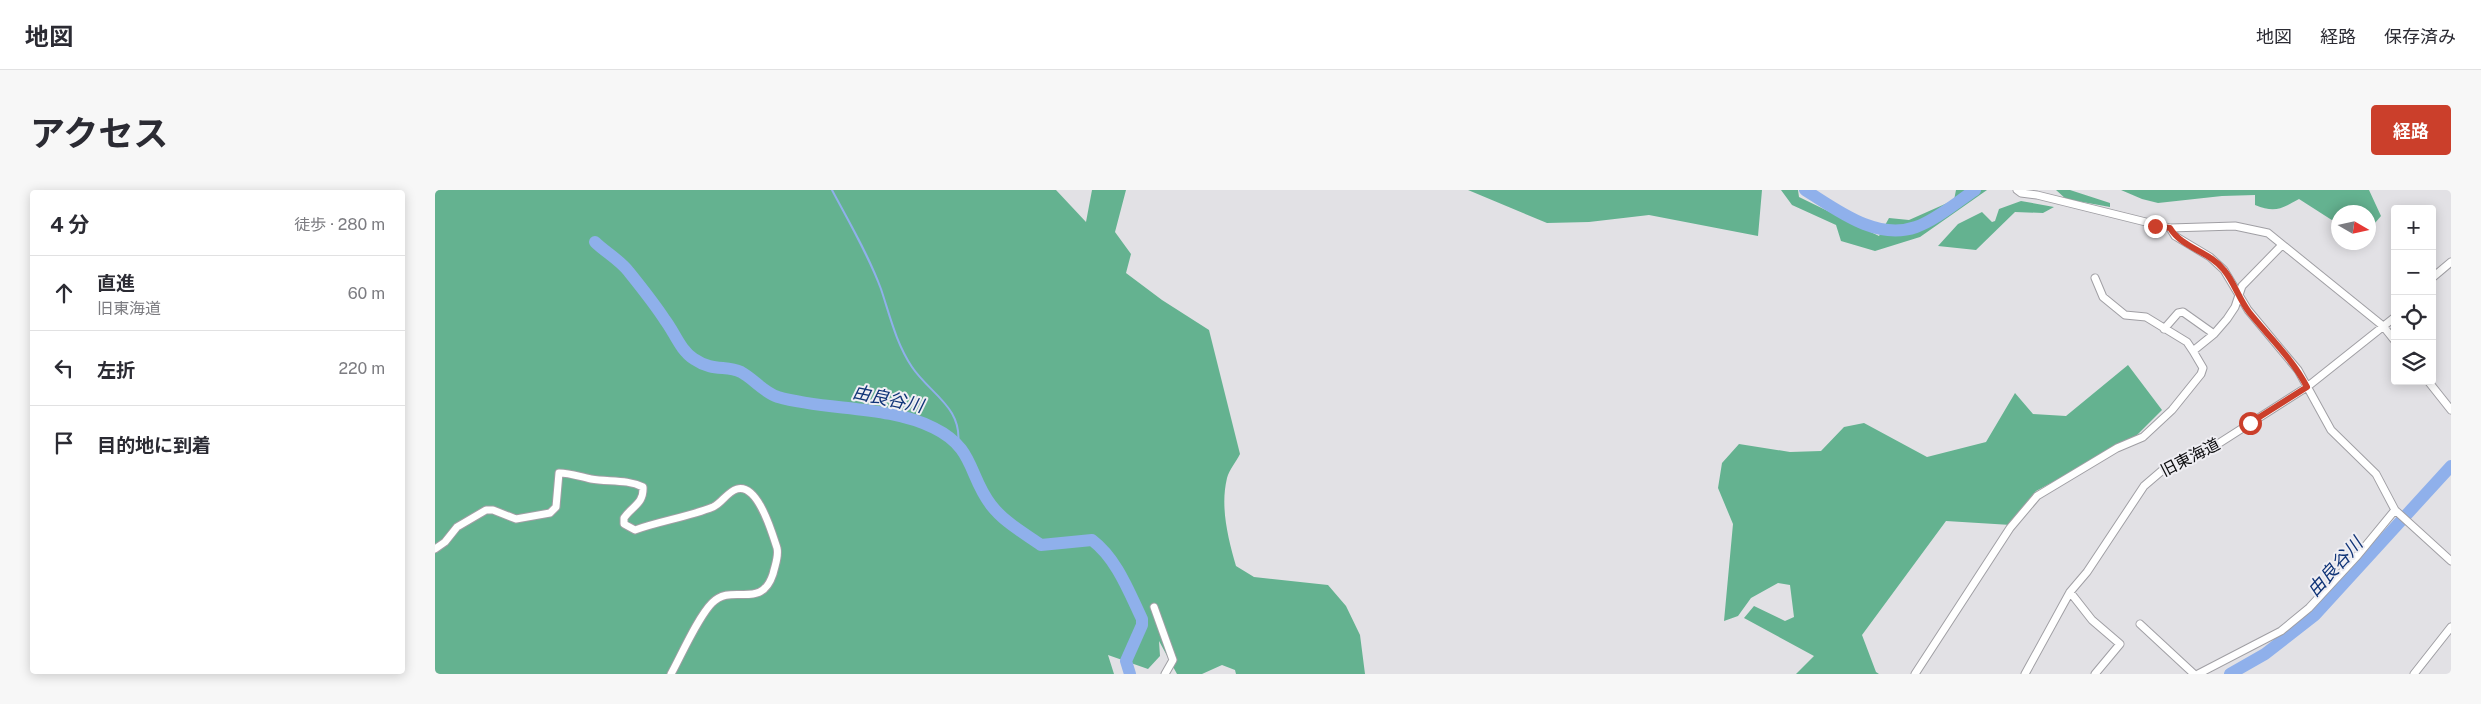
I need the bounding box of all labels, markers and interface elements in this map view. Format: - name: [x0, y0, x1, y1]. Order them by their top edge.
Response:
- text: 地図: [25, 22, 73, 50]
- text: 地図: [2256, 26, 2292, 47]
- text: 経路: [2320, 26, 2356, 47]
- text: 保存済み: [2384, 26, 2456, 47]
- button: 経路: [2371, 105, 2451, 155]
- text: アクセス: [30, 113, 168, 154]
- north arrow: [2331, 205, 2376, 250]
- map controls: [2391, 205, 2436, 385]
- button: +: [2391, 205, 2436, 250]
- text: 4 分: [50, 212, 90, 237]
- text: 徒歩 · 280 m: [294, 215, 385, 234]
- route end: [2144, 215, 2167, 238]
- button: −: [2391, 250, 2436, 295]
- text: 直進: [97, 272, 135, 294]
- icon: ahead: [50, 279, 78, 307]
- text: 60 m: [348, 284, 385, 303]
- button: locate: [2391, 295, 2436, 340]
- text: 旧東海道: [97, 299, 161, 318]
- button: layers: [2391, 340, 2436, 385]
- icon: left: [50, 354, 78, 382]
- text: 左折: [97, 359, 135, 381]
- text: 220 m: [338, 359, 385, 378]
- water label: 由良谷川: [851, 381, 927, 417]
- route start: [2239, 412, 2262, 435]
- icon: arrive: [50, 429, 78, 457]
- text: 目的地に到着: [97, 434, 211, 456]
- street label: 旧東海道: [2157, 434, 2223, 480]
- water label: 由良谷川: [2303, 531, 2368, 600]

